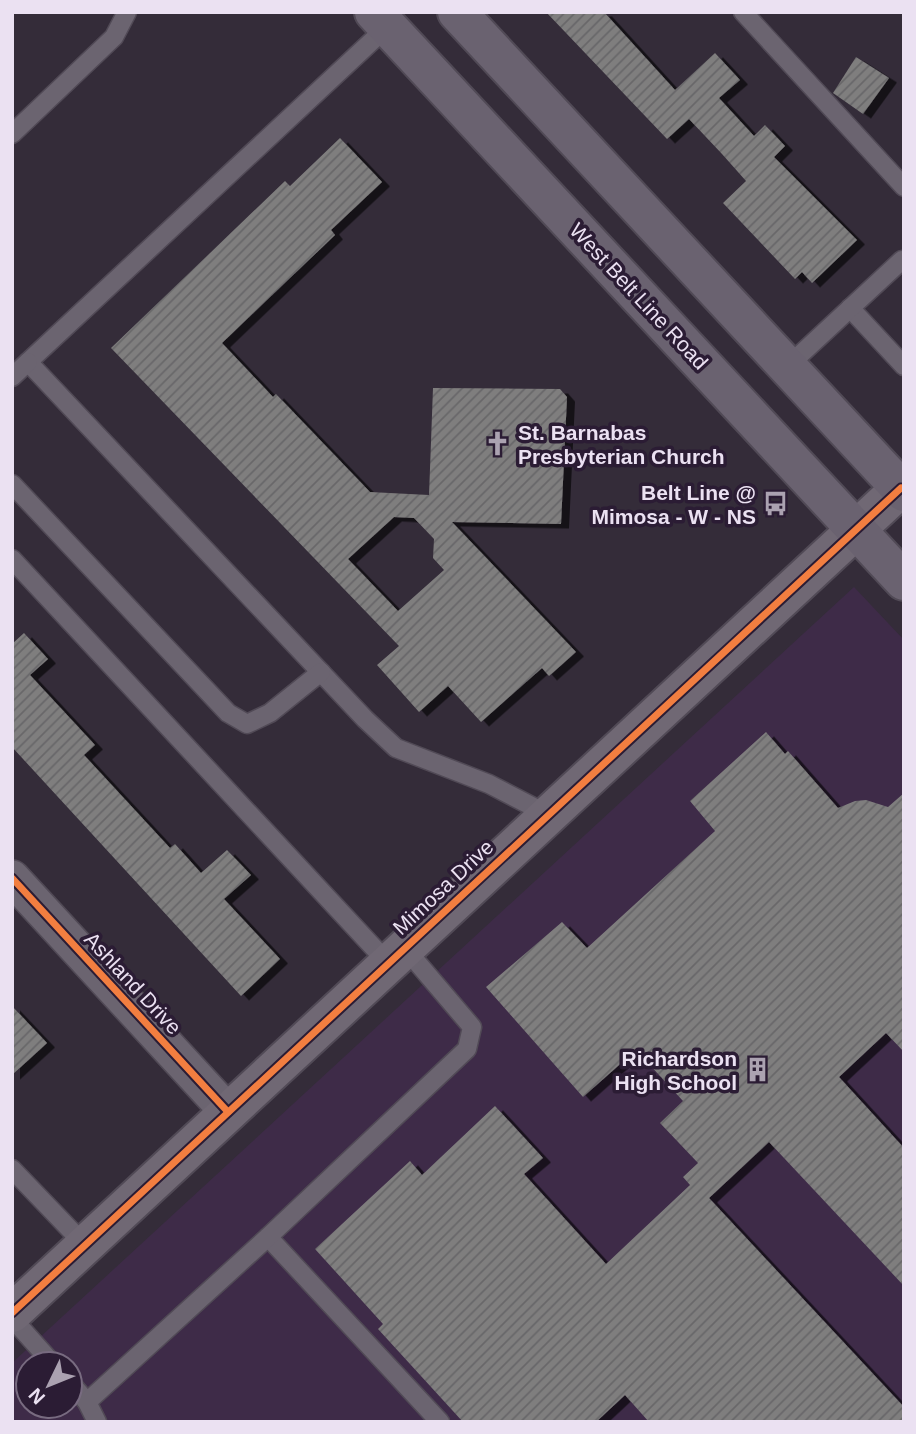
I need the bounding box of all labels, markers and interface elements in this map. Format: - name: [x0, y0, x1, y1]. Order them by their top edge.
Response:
- street label: West Belt Line Road: [565, 218, 713, 374]
- place label: St. Barnabas Presbyterian Church: [518, 421, 725, 468]
- church icon: St. Barnabas Presbyterian Church: [484, 430, 512, 458]
- place label: Belt Line @ Mimosa - W - NS: [591, 481, 756, 528]
- bus stop icon: Belt Line @ Mimosa - W - NS: [762, 490, 790, 518]
- street label: Mimosa Drive: [388, 835, 498, 939]
- street label: Ashland Drive: [80, 927, 186, 1039]
- place label: Richardson High School: [615, 1047, 737, 1094]
- building icon: Richardson High School: [743, 1056, 771, 1084]
- north arrow: [14, 1350, 84, 1420]
- text: N: [25, 1384, 49, 1408]

